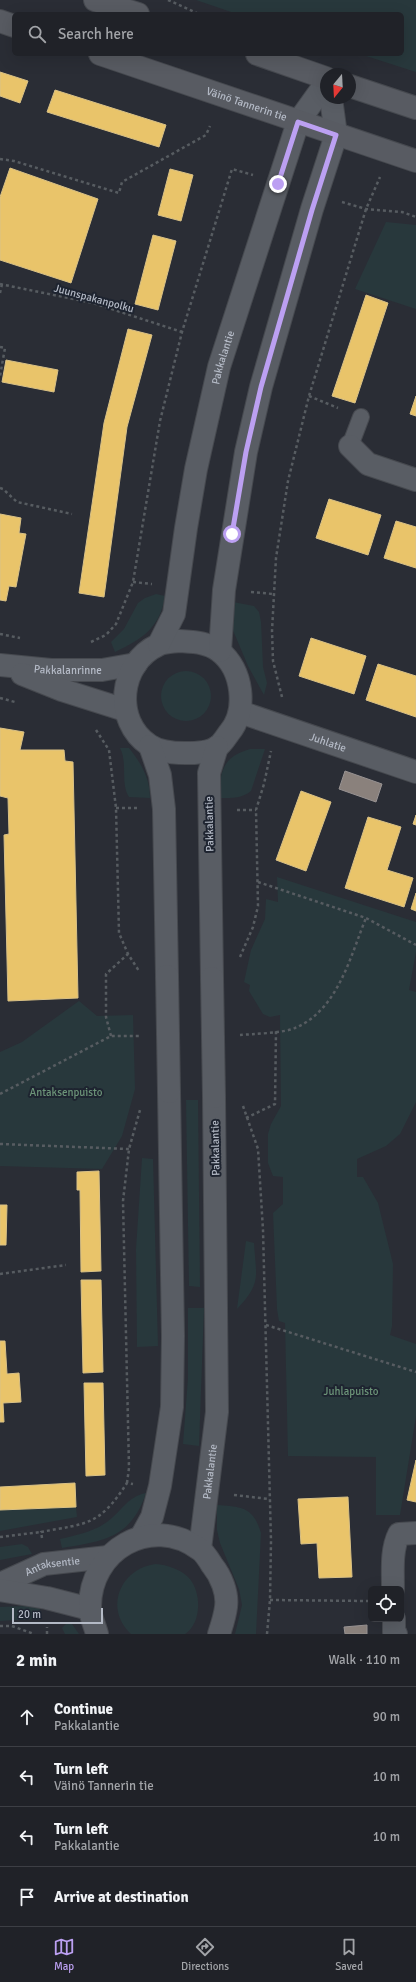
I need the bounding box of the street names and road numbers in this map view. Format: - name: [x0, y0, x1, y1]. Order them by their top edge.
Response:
- street label: Väinö Tannerin tie: [205, 84, 289, 124]
- street label: Juunspakanpolku: [52, 282, 135, 315]
- street label: Pakkalantie: [209, 329, 237, 386]
- street label: Pakkalanrinne: [33, 662, 102, 677]
- street label: Juhlatie: [308, 730, 348, 755]
- street label: Pakkalantie: [203, 796, 216, 852]
- street label: Pakkalantie: [209, 1120, 222, 1176]
- street label: Pakkalantie: [200, 1443, 220, 1500]
- street label: Antaksentie: [23, 1554, 80, 1579]

